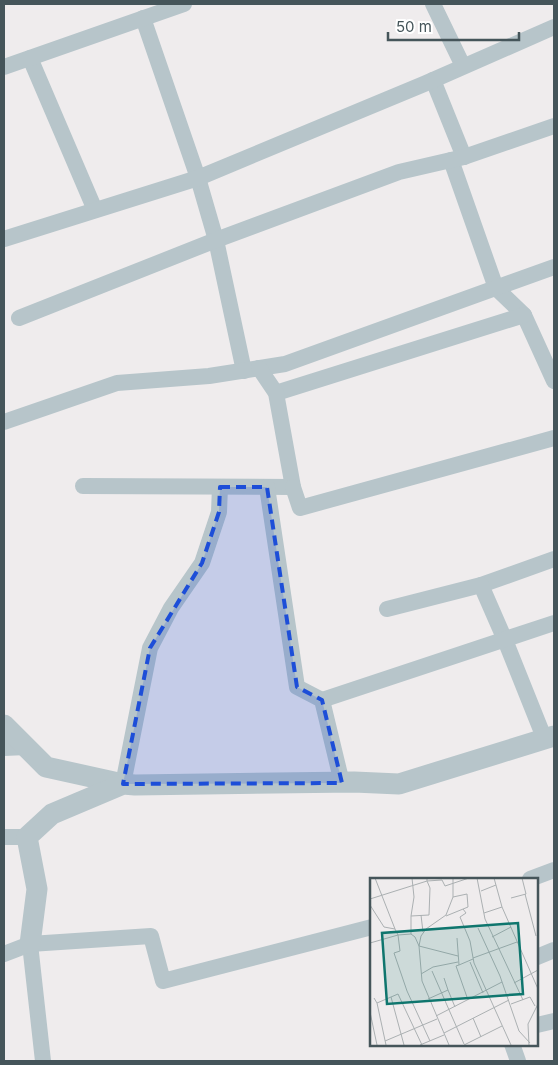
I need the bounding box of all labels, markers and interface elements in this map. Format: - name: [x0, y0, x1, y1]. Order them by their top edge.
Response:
- scale bar: [388, 10, 519, 42]
- text: 50 m: [396, 17, 432, 36]
- inset map: [370, 878, 538, 1045]

